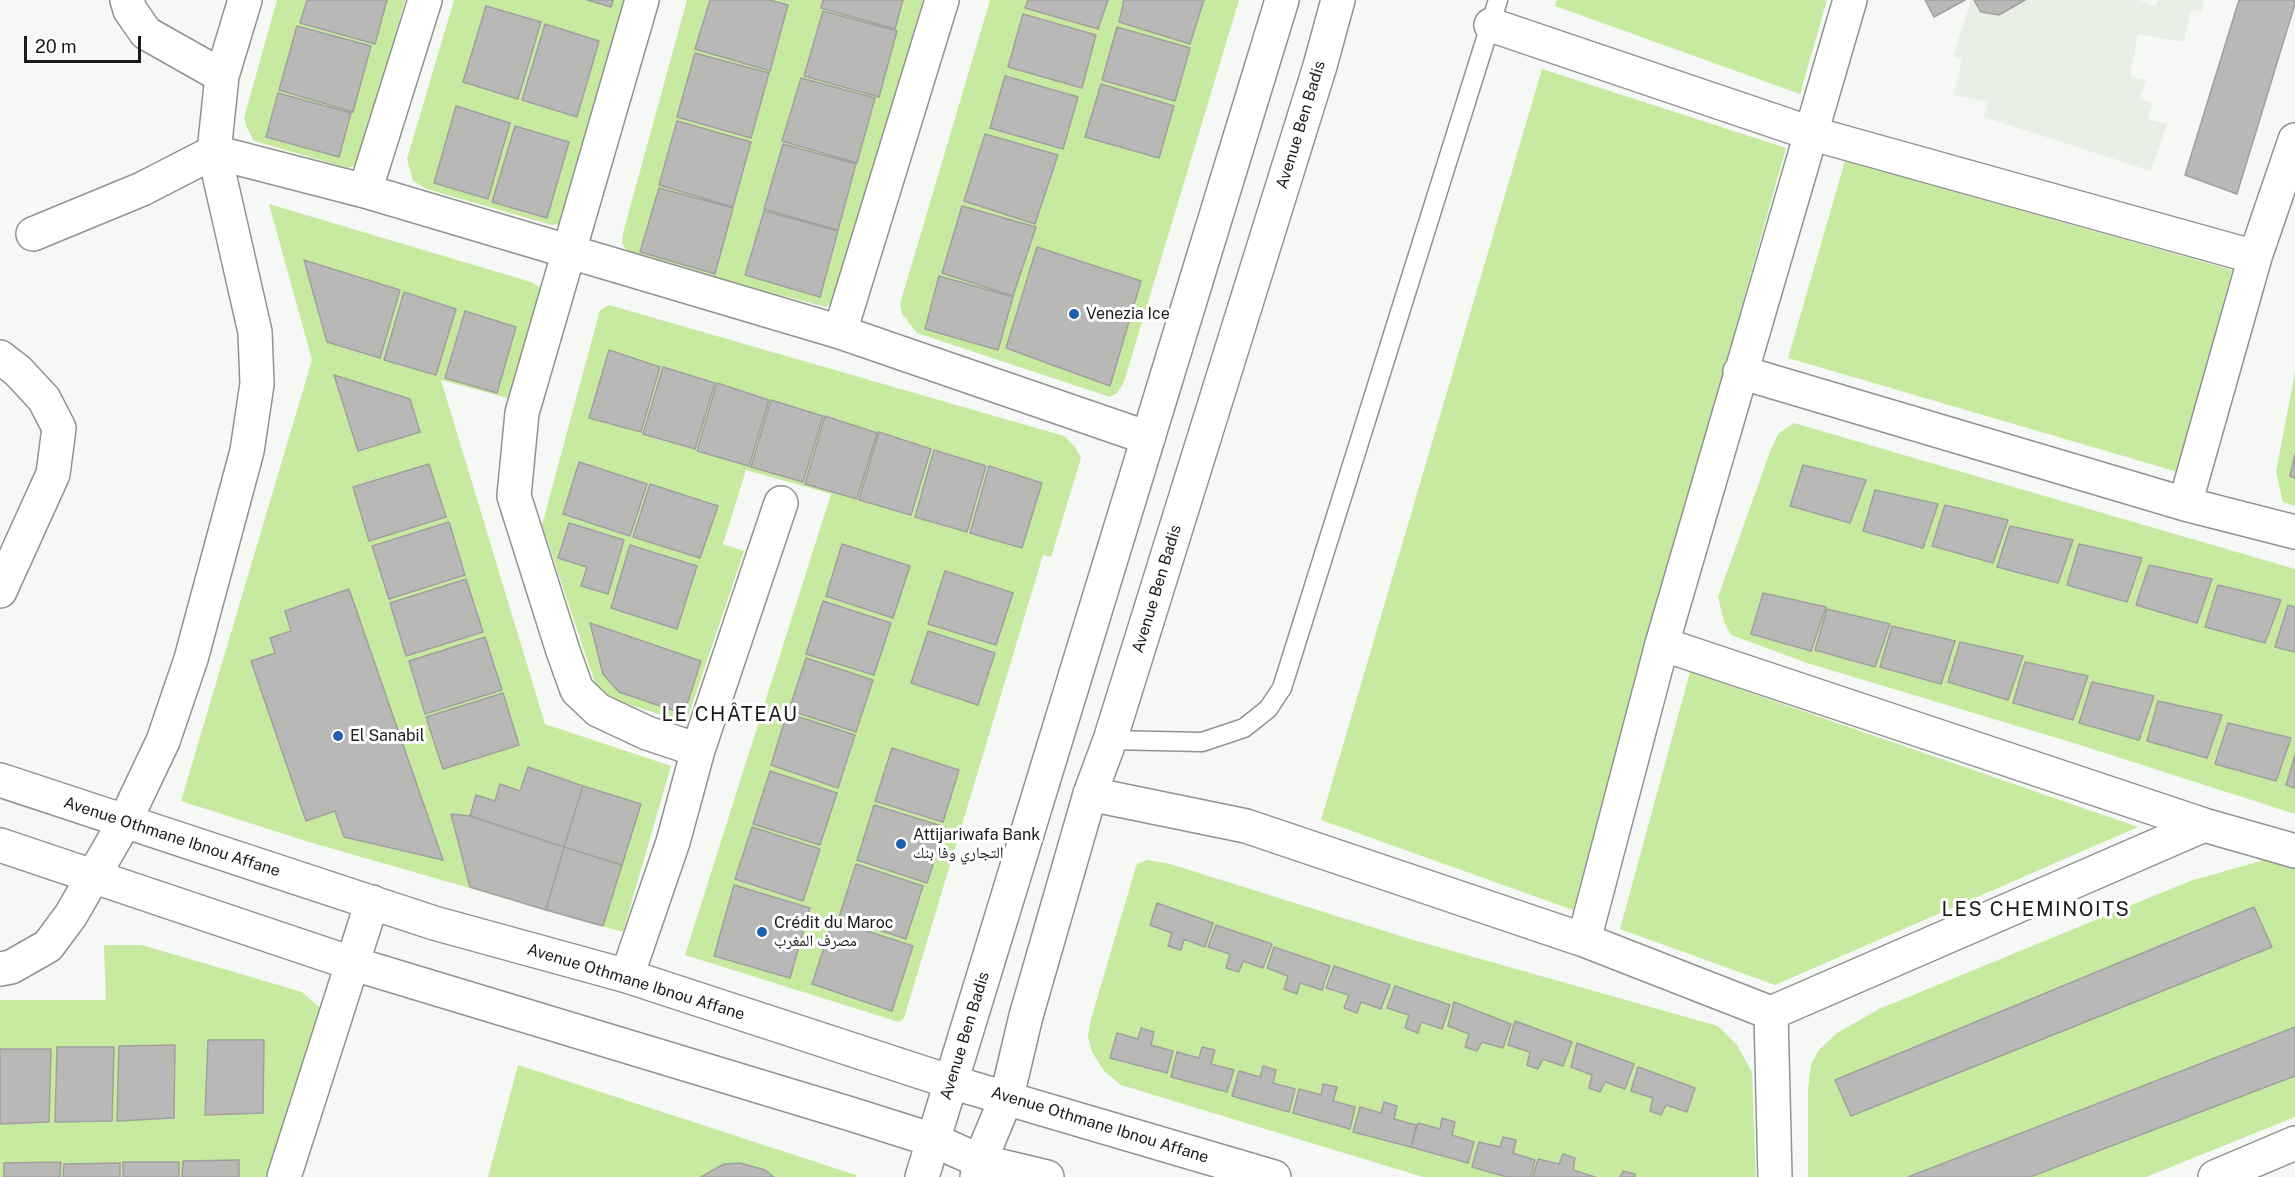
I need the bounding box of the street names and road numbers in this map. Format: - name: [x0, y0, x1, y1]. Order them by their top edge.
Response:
- street label: Avenue Ben Badis: [1272, 59, 1330, 191]
- street label: Avenue Ben Badis: [1128, 523, 1186, 655]
- street label: Avenue Othmane Ibnou Affane: [61, 793, 283, 881]
- street label: Avenue Othmane Ibnou Affane: [525, 940, 747, 1024]
- street label: Avenue Ben Badis: [936, 970, 994, 1102]
- street label: Avenue Othmane Ibnou Affane: [989, 1083, 1211, 1167]

